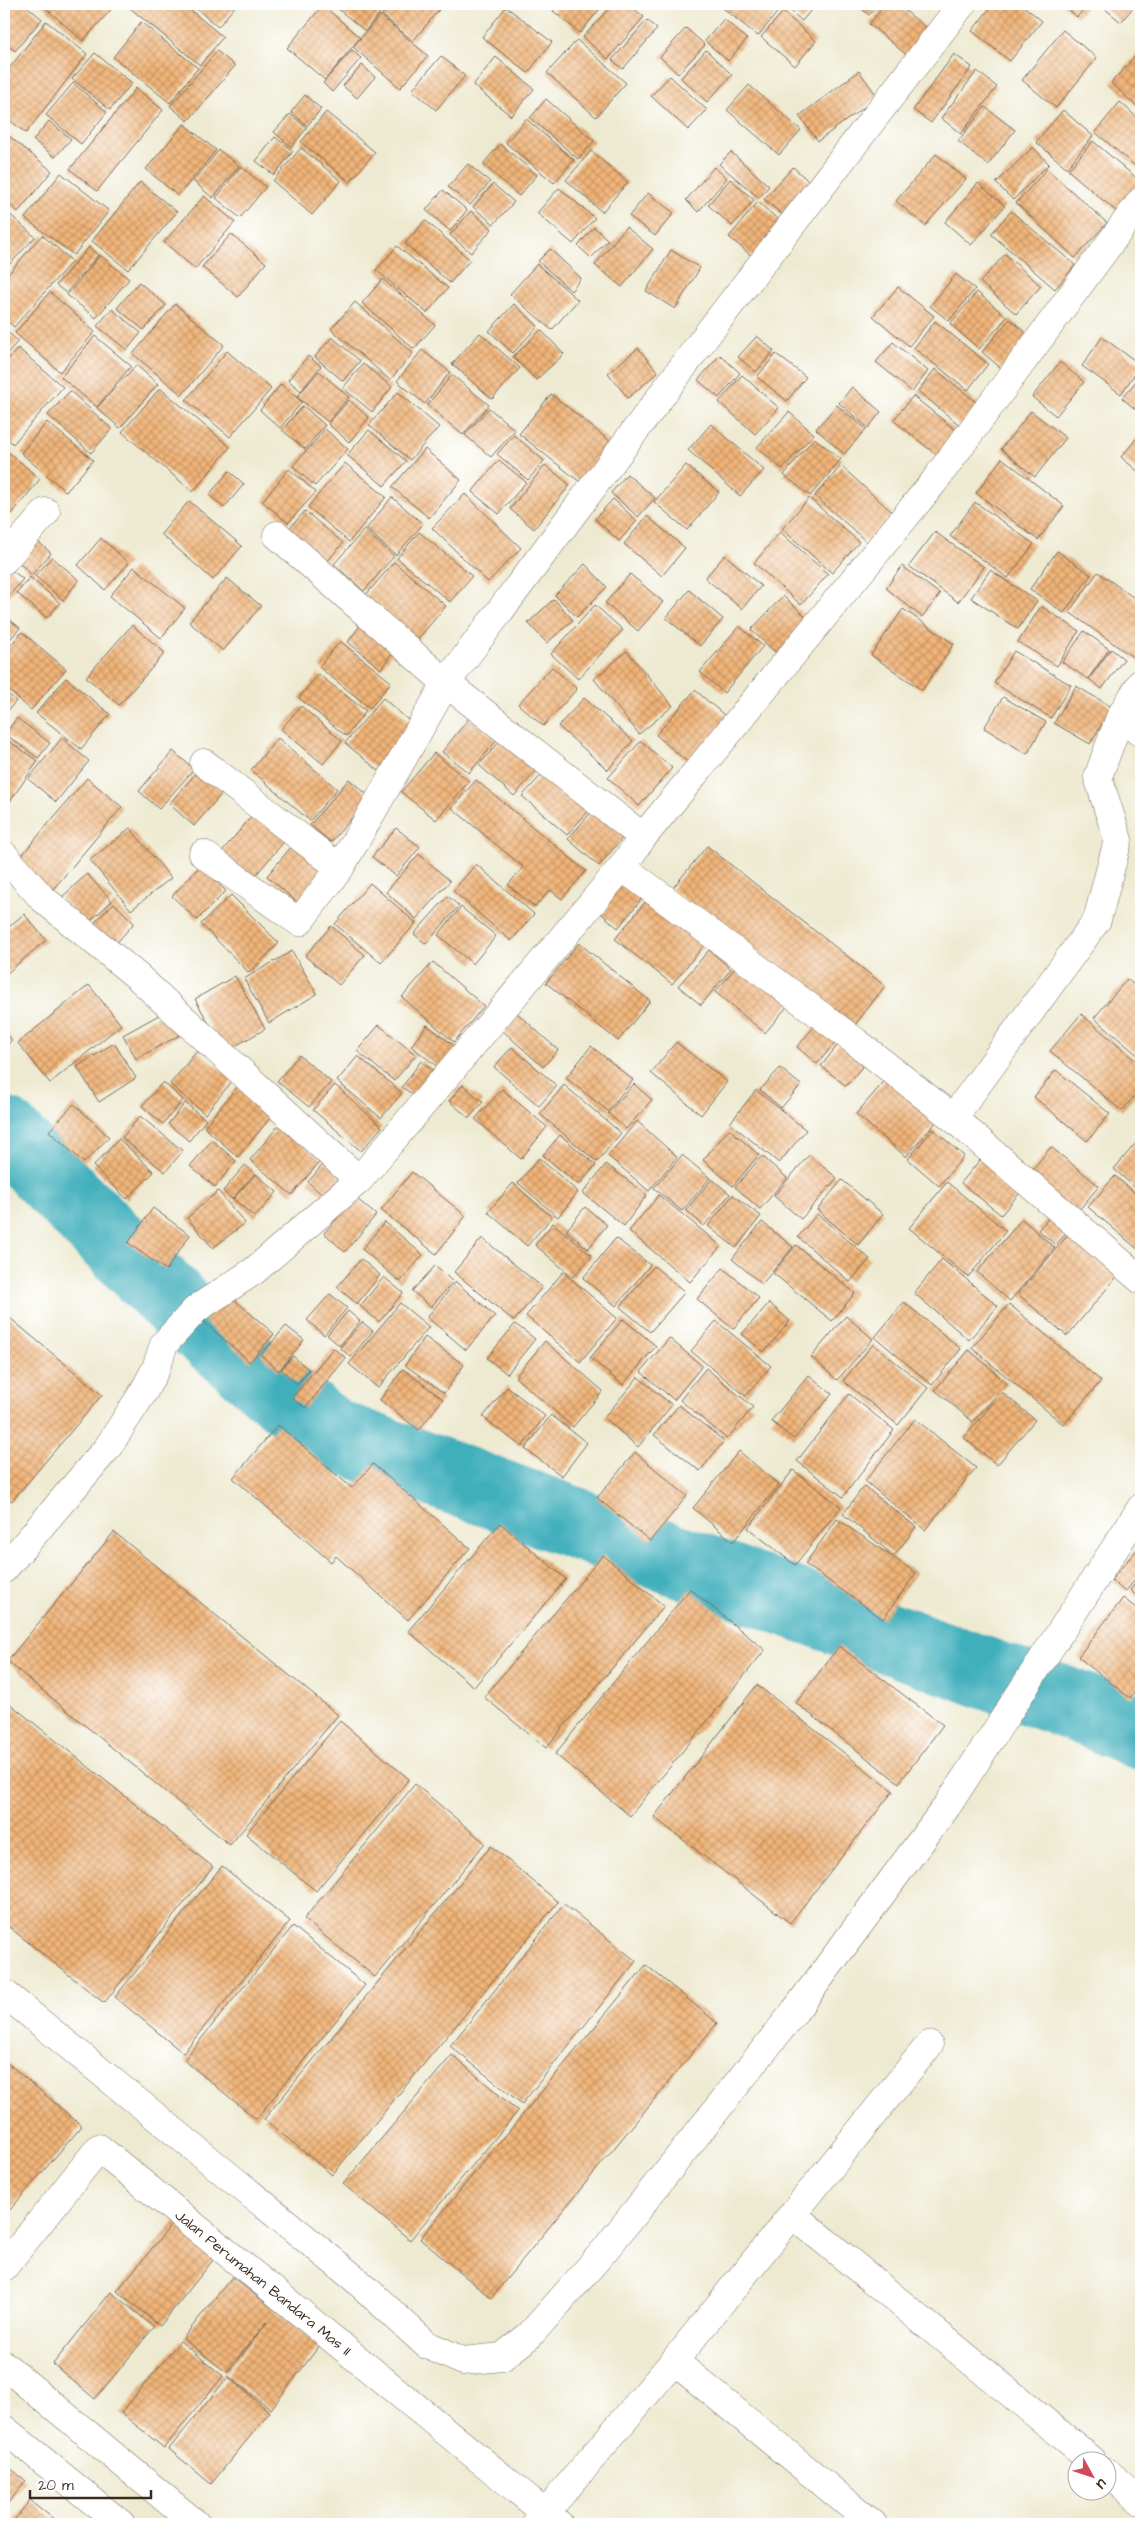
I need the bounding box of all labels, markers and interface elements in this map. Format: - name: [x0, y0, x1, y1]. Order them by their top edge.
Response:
- street label: Jalan Perumahan Bandara Mas II: [170, 2205, 356, 2361]
- north arrow: [1068, 2450, 1118, 2500]
- scale bar: [30, 2468, 151, 2500]
- text: U: [1091, 2474, 1111, 2493]
- text: 20 m: [38, 2475, 74, 2496]

